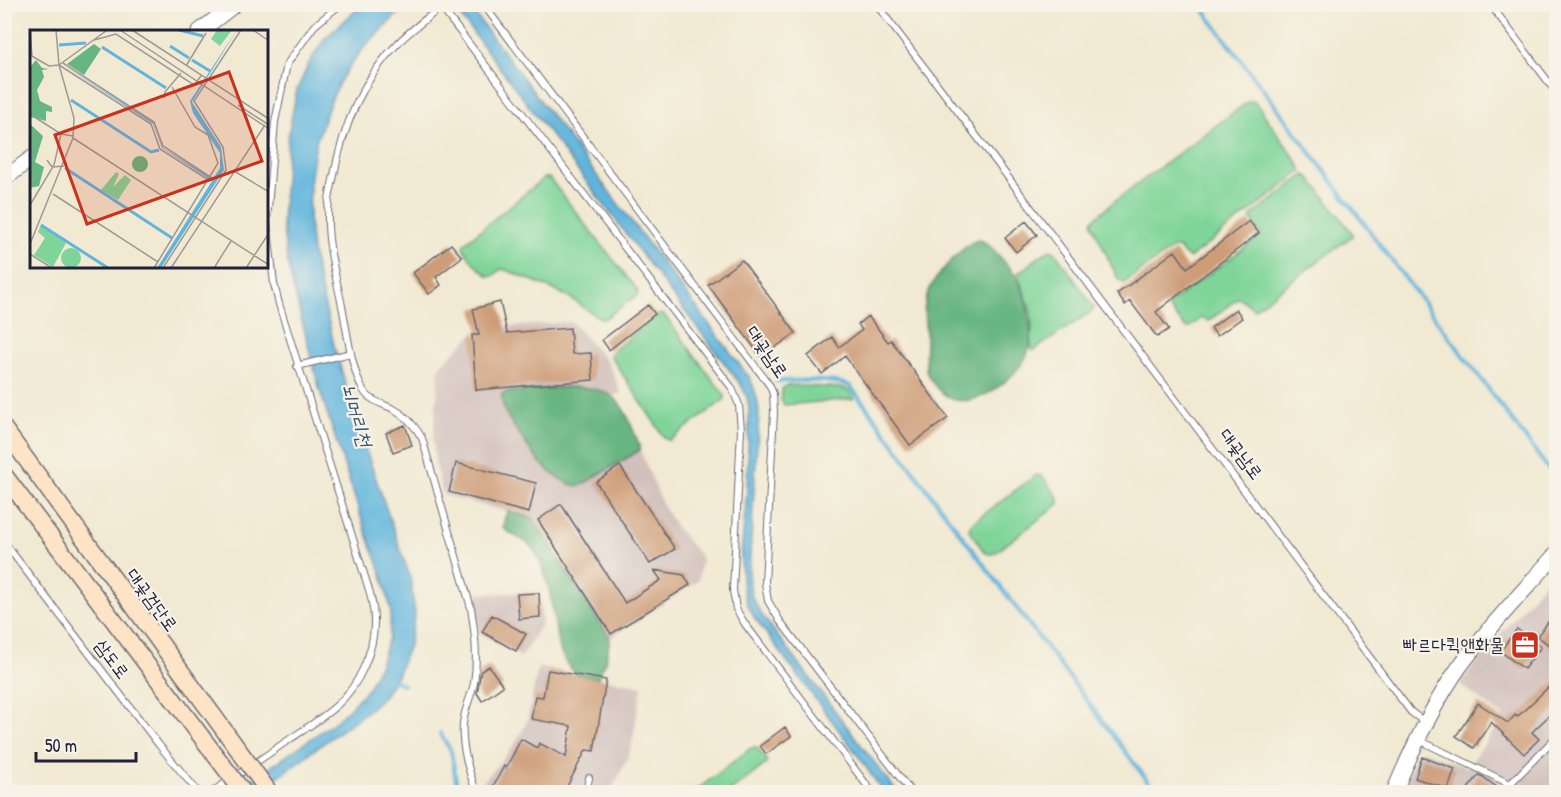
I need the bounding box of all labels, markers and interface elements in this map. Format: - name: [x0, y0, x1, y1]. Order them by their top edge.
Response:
- inset map: [30, 30, 268, 268]
- street label: 대곶남로: [741, 321, 794, 383]
- water label: 뇌머리천: [336, 380, 380, 451]
- street label: 대곶남로: [1214, 423, 1269, 484]
- street label: 대곶검단로: [121, 563, 184, 636]
- office icon: 빠르다퀵앤화물: [1509, 629, 1541, 661]
- place label: 빠르다퀵앤화물: [1403, 632, 1504, 657]
- street label: 삼도로: [89, 634, 135, 684]
- scale bar: [36, 725, 136, 763]
- text: 50 m: [45, 733, 77, 758]

